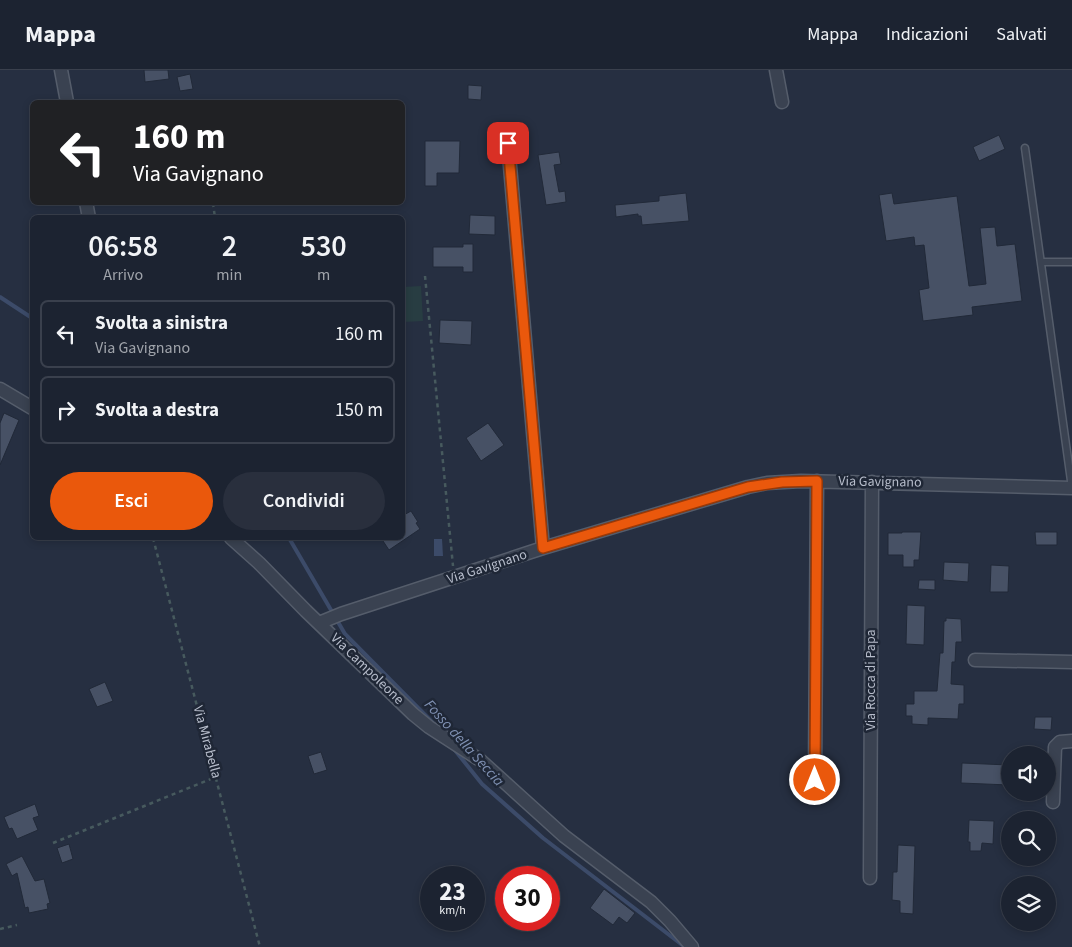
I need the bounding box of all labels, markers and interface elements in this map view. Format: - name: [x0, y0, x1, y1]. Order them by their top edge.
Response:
- text: Mappa: [25, 17, 96, 52]
- text: Mappa: [807, 22, 858, 47]
- text: Indicazioni: [886, 22, 968, 47]
- text: Salvati: [996, 22, 1047, 47]
- text: 160 m: [133, 112, 225, 162]
- icon: left: [50, 120, 115, 185]
- pin: [487, 122, 529, 164]
- icon: arrive: [494, 129, 522, 157]
- text: Via Gavignano: [133, 158, 264, 190]
- text: 06:58: [88, 225, 158, 268]
- text: 2: [222, 225, 237, 268]
- text: 530: [301, 225, 347, 268]
- text: Arrivo: [103, 264, 143, 286]
- text: min: [216, 264, 242, 286]
- text: m: [317, 264, 330, 286]
- text: Svolta a sinistra: [95, 310, 228, 337]
- icon: left: [52, 320, 80, 348]
- text: 160 m: [335, 321, 383, 348]
- text: Via Gavignano: [95, 337, 190, 359]
- icon: right: [52, 396, 80, 424]
- text: Svolta a destra: [95, 397, 219, 424]
- text: 150 m: [335, 397, 383, 424]
- street label: Via Gavignano: [838, 471, 922, 493]
- button: Esci: [50, 472, 213, 530]
- button: Condividi: [223, 472, 385, 530]
- street label: Via Gavignano: [444, 545, 530, 589]
- street label: Via Campoleone: [326, 629, 408, 709]
- street label: Via Rocca di Papa: [861, 629, 881, 731]
- water label: Fosso della Seccia: [419, 695, 509, 791]
- street label: Via Mirabella: [188, 703, 226, 781]
- map controls: [1001, 746, 1056, 931]
- button: sound: [1001, 746, 1056, 801]
- position arrow: [788, 753, 840, 805]
- button: search: [1001, 811, 1056, 866]
- speed limit sign: 30: [495, 866, 560, 931]
- text: 23: [439, 874, 466, 910]
- button: layers: [1001, 876, 1056, 931]
- text: km/h: [439, 902, 466, 919]

